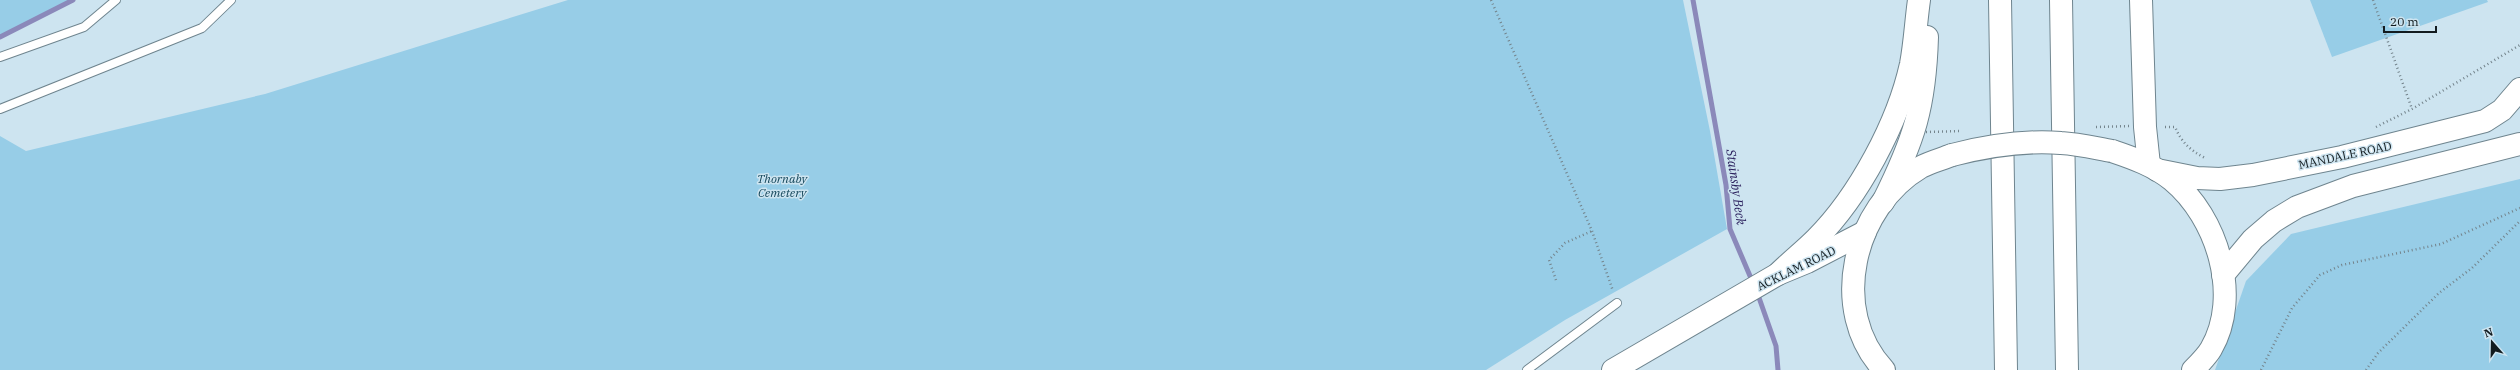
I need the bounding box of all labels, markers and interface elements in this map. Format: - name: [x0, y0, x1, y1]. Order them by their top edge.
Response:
- scale bar: [2384, 8, 2436, 34]
- text: 20 m: [2390, 14, 2419, 29]
- street label: MANDALE ROAD: [2297, 138, 2393, 172]
- water label: Stainsby Beck: [1722, 147, 1750, 226]
- park label: Thornaby Cemetery: [757, 171, 809, 200]
- street label: ACKLAM ROAD: [1754, 242, 1838, 294]
- north arrow: [2472, 322, 2512, 362]
- text: N: [2482, 324, 2495, 341]

